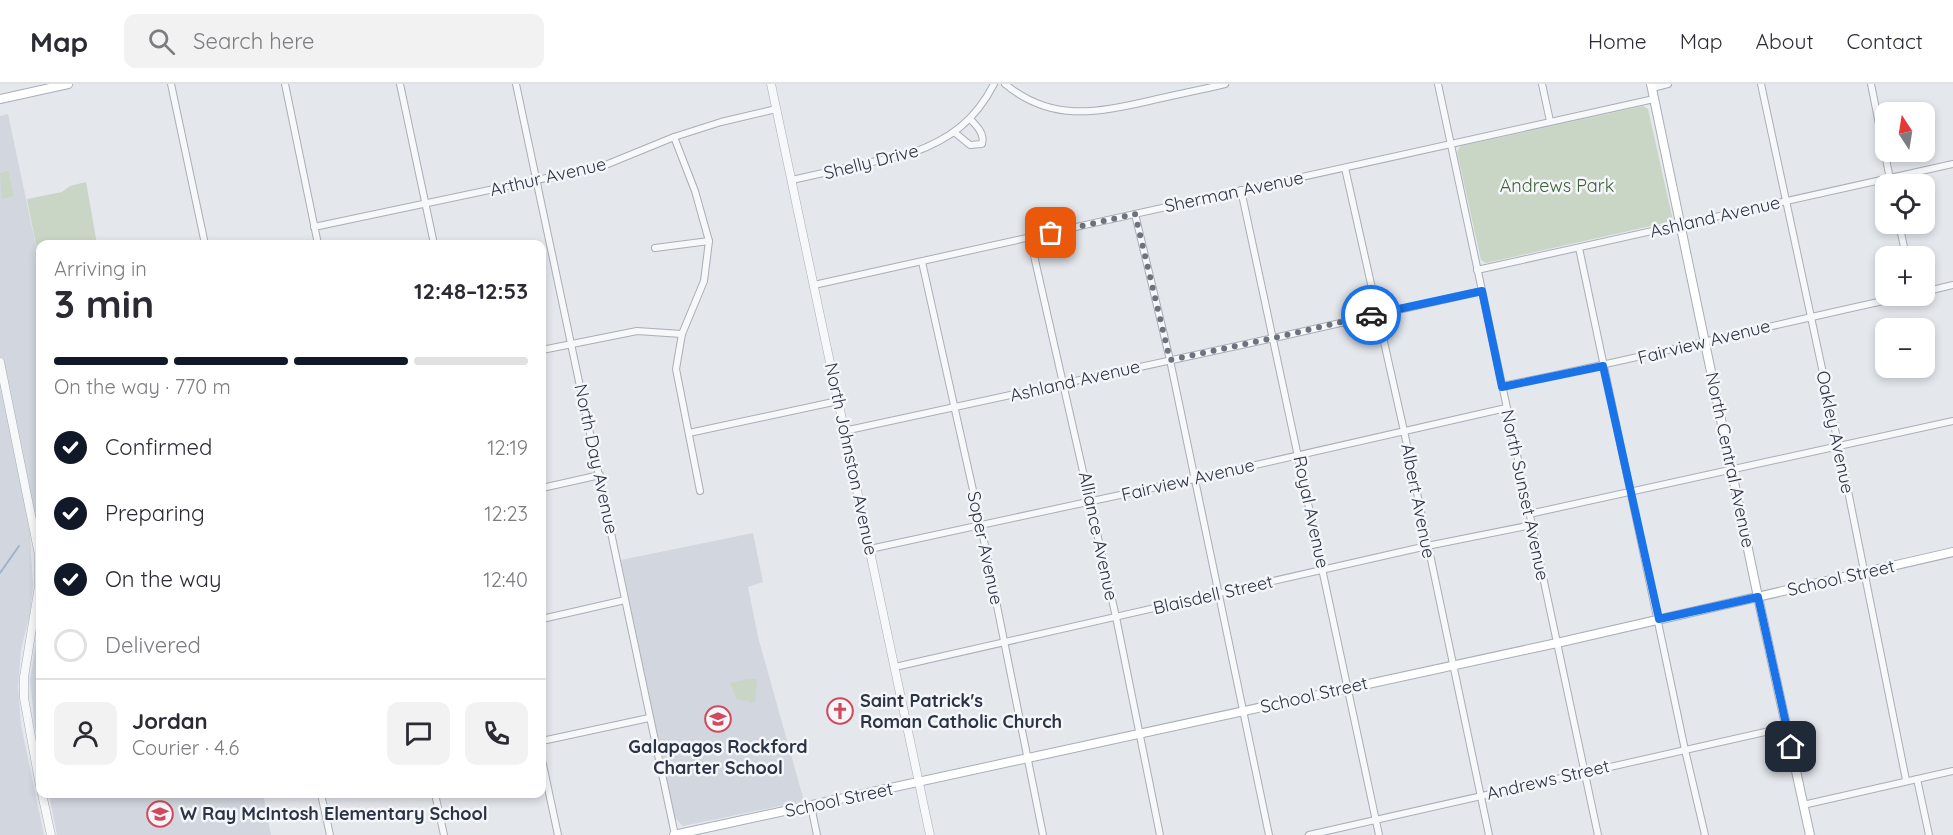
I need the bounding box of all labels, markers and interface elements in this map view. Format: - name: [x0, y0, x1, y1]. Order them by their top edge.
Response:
- search box: [124, 14, 544, 68]
- text: Map: [30, 24, 88, 59]
- icon: search: [145, 25, 178, 58]
- text: Search here: [193, 27, 315, 55]
- text: Home: [1588, 28, 1647, 54]
- text: Map: [1680, 28, 1723, 54]
- text: About: [1756, 28, 1814, 54]
- text: Contact: [1847, 28, 1923, 54]
- north arrow: [1875, 102, 1935, 162]
- map controls: [1875, 102, 1935, 378]
- street label: Shelly Drive: [821, 139, 921, 184]
- street label: Arthur Avenue: [488, 152, 608, 201]
- street label: Sherman Avenue: [1162, 166, 1306, 217]
- park label: Andrews Park: [1500, 174, 1614, 197]
- button: locate: [1875, 174, 1935, 234]
- street label: Ashland Avenue: [1647, 190, 1782, 243]
- pin: [1025, 207, 1076, 258]
- icon: bag: [1034, 216, 1067, 249]
- button: +: [1875, 246, 1935, 306]
- text: Arriving in: [54, 256, 147, 281]
- text: 12:48–12:53: [414, 277, 528, 305]
- text: 3 min: [54, 279, 154, 328]
- courier: [1341, 285, 1401, 345]
- icon: car: [1355, 299, 1388, 332]
- street label: Fairview Avenue: [1635, 314, 1773, 369]
- button: −: [1875, 318, 1935, 378]
- street label: Ashland Avenue: [1007, 354, 1142, 407]
- street label: North Johnston Avenue: [820, 361, 883, 557]
- street label: Oakley Avenue: [1811, 368, 1860, 495]
- street label: North Central Avenue: [1701, 370, 1760, 550]
- text: On the way · 770 m: [54, 374, 231, 399]
- street label: North Day Avenue: [569, 382, 624, 536]
- street label: North Sunset Avenue: [1496, 407, 1555, 582]
- icon: check: [54, 431, 87, 464]
- text: Confirmed: [105, 433, 212, 461]
- text: 12:19: [487, 435, 528, 460]
- street label: Albert Avenue: [1396, 442, 1441, 560]
- street label: Fairview Avenue: [1119, 453, 1257, 506]
- street label: Royal Avenue: [1288, 453, 1335, 570]
- street label: Alliance Avenue: [1074, 469, 1123, 602]
- street label: Soper Avenue: [962, 489, 1009, 607]
- icon: check: [54, 497, 87, 530]
- text: Preparing: [105, 499, 205, 527]
- text: 12:23: [484, 501, 528, 526]
- street label: School Street: [1785, 554, 1897, 601]
- icon: check: [54, 563, 87, 596]
- text: On the way: [105, 565, 221, 593]
- text: 12:40: [483, 567, 528, 592]
- street label: Blaisdell Street: [1151, 570, 1275, 619]
- text: Delivered: [105, 631, 201, 659]
- street label: School Street: [1258, 671, 1370, 718]
- place label: Saint Patrick's Roman Catholic Church: [860, 689, 1062, 733]
- church icon: Saint Patrick's Roman Catholic Church: [825, 696, 855, 726]
- button: person: [54, 702, 117, 765]
- button: chat: [387, 702, 450, 765]
- button: phone: [465, 702, 528, 765]
- school or university icon: Galapagos Rockford Charter School: [703, 704, 733, 734]
- text: Jordan: [132, 707, 208, 735]
- pin: [1765, 721, 1816, 772]
- icon: home: [1774, 730, 1807, 763]
- text: Courier · 4.6: [132, 735, 239, 760]
- place label: Galapagos Rockford Charter School: [628, 735, 808, 779]
- street label: Andrews Street: [1484, 754, 1612, 805]
- street label: School Street: [783, 777, 895, 822]
- school or university icon: W Ray McIntosh Elementary School: [145, 799, 175, 829]
- place label: W Ray McIntosh Elementary School: [180, 802, 488, 825]

